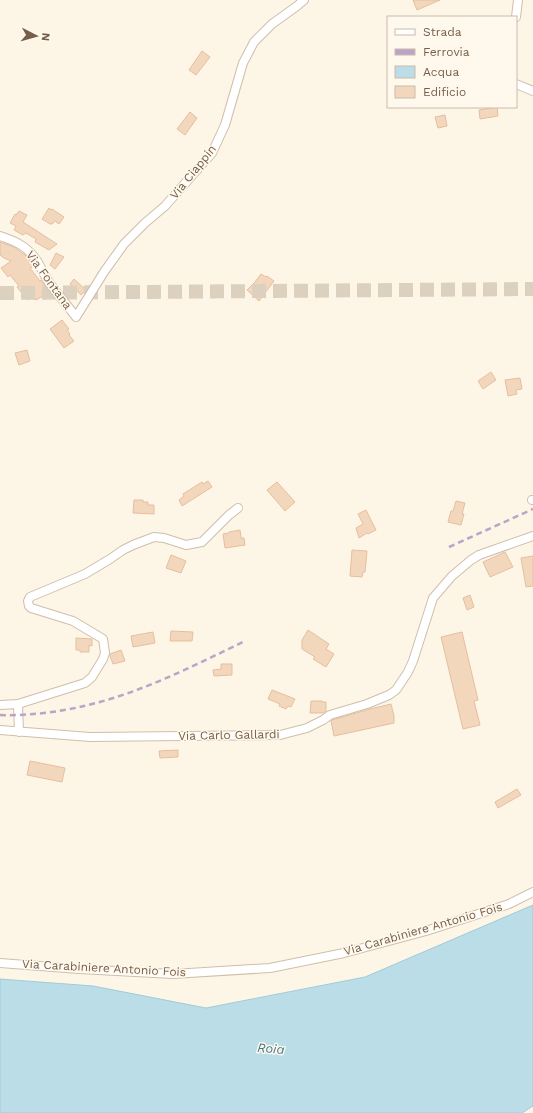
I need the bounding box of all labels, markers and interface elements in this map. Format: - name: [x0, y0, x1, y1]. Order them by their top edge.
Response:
- north arrow: [16, 16, 56, 56]
- legend: [387, 16, 517, 108]
- text: Strada: [423, 25, 462, 39]
- text: N: [39, 32, 52, 42]
- text: Ferrovia: [423, 45, 470, 59]
- text: Acqua: [423, 65, 459, 79]
- text: Edificio: [423, 85, 466, 99]
- street label: Via Ciappin: [167, 142, 219, 202]
- street label: Via Fontana: [23, 248, 75, 312]
- street label: Via Carlo Gallardi: [178, 727, 280, 743]
- street label: Via Carabiniere Antonio Fois: [342, 900, 504, 958]
- street label: Via Carabiniere Antonio Fois: [22, 957, 186, 979]
- water label: Roia: [257, 1040, 285, 1057]

